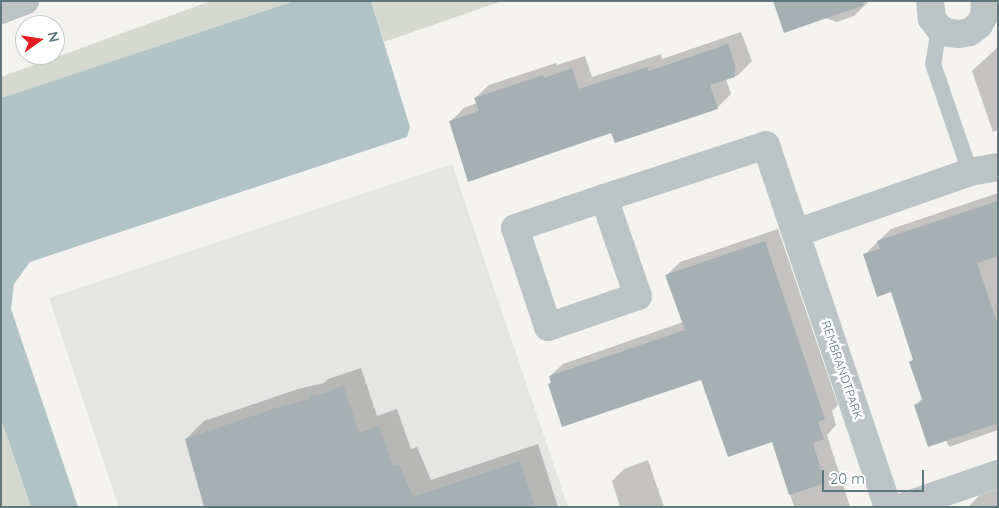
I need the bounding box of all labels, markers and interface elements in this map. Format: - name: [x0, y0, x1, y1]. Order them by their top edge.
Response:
- north arrow: [15, 15, 65, 65]
- text: N: [44, 30, 64, 44]
- street label: REMBRANDTPARK: [818, 319, 866, 421]
- scale bar: [824, 460, 926, 492]
- text: 20 m: [830, 469, 865, 488]

